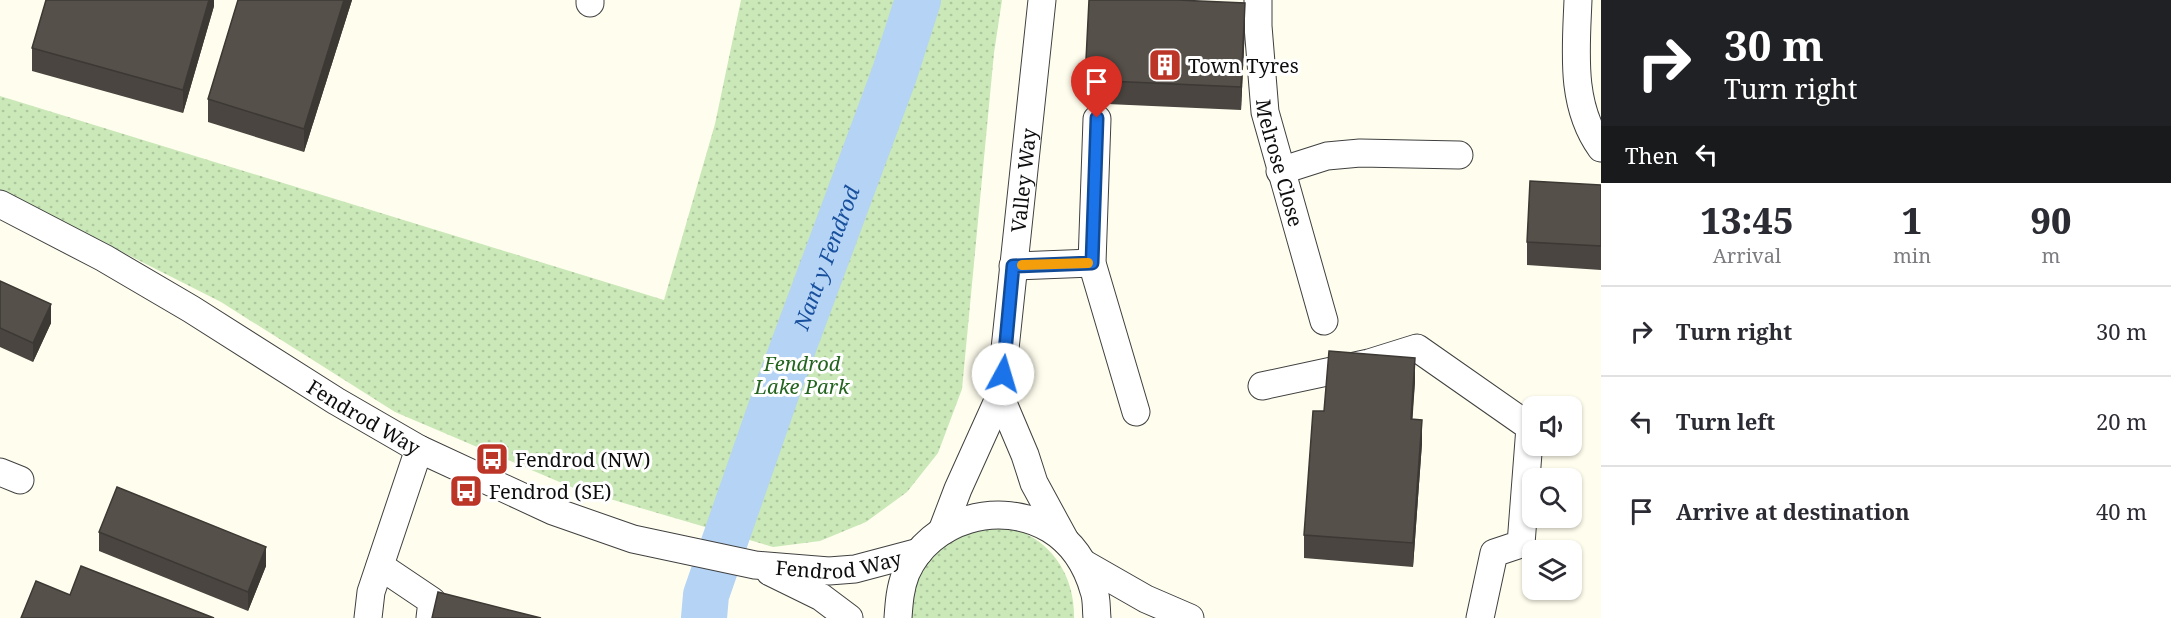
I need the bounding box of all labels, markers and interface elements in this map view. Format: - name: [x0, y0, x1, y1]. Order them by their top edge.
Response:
- text: 30 m: [1724, 16, 1824, 73]
- icon: right: [1625, 24, 1703, 102]
- building icon: Town Tyres: [1147, 47, 1183, 83]
- place label: Town Tyres: [1188, 52, 1299, 79]
- pin: [1071, 56, 1122, 118]
- icon: arrive: [1080, 65, 1113, 98]
- text: Turn right: [1724, 70, 1857, 107]
- street label: Melrose Close: [1250, 98, 1310, 230]
- street label: Valley Way: [1004, 126, 1042, 234]
- icon: left: [1690, 138, 1723, 171]
- text: Then: [1625, 140, 1678, 170]
- water label: Nant y Fendrod: [787, 182, 866, 334]
- text: 13:45: [1701, 196, 1793, 245]
- text: 1: [1902, 196, 1922, 245]
- text: 90: [2031, 196, 2071, 245]
- text: Arrival: [1713, 242, 1781, 269]
- text: min: [1893, 242, 1931, 269]
- text: m: [2042, 242, 2060, 269]
- icon: right: [1625, 315, 1658, 348]
- text: Turn right: [1676, 316, 1792, 346]
- text: 30 m: [2096, 316, 2147, 346]
- position arrow: [971, 342, 1035, 406]
- park label: Fendrod Lake Park: [754, 350, 850, 400]
- street label: Fendrod Way: [302, 373, 426, 461]
- map controls: [1522, 396, 1582, 600]
- button: sound: [1522, 396, 1582, 456]
- icon: left: [1625, 405, 1658, 438]
- text: Turn left: [1676, 406, 1775, 436]
- text: 20 m: [2096, 406, 2147, 436]
- bus stop icon: Fendrod (NW): [474, 441, 510, 477]
- place label: Fendrod (NW): [515, 446, 650, 473]
- button: search: [1522, 468, 1582, 528]
- bus stop icon: Fendrod (SE): [448, 473, 484, 509]
- place label: Fendrod (SE): [489, 478, 612, 505]
- icon: arrive: [1625, 495, 1658, 528]
- text: Arrive at destination: [1676, 496, 1910, 526]
- text: 40 m: [2096, 496, 2147, 526]
- button: layers: [1522, 540, 1582, 600]
- street label: Fendrod Way: [775, 544, 905, 585]

